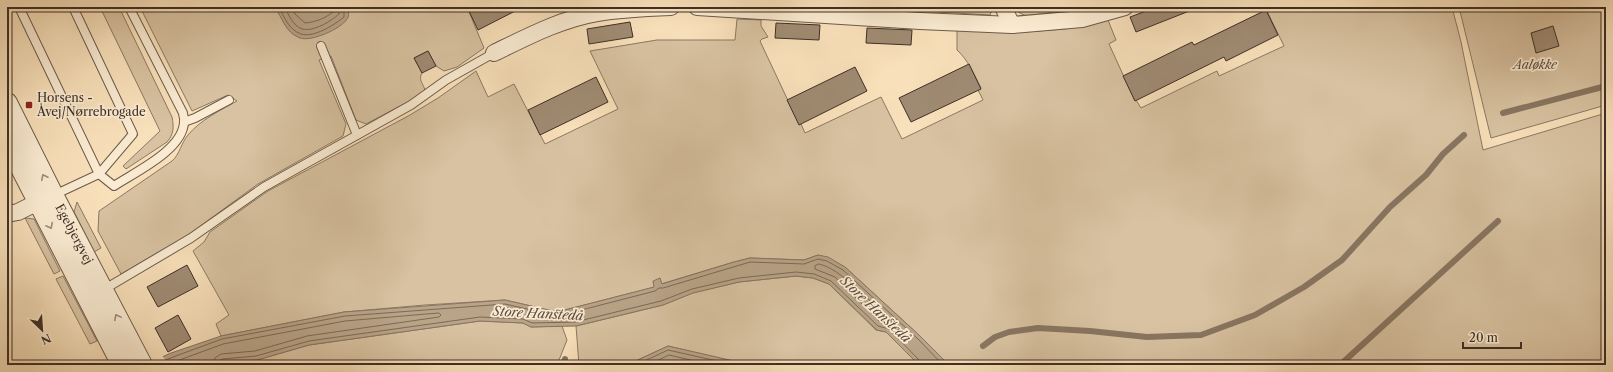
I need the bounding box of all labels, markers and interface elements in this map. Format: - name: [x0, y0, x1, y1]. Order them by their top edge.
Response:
- park label: Aaløkke: [1511, 57, 1558, 72]
- place label: Horsens - Åvej/Nørrebrogade: [36, 90, 146, 119]
- marker: Horsens - Åvej/Nørrebrogade: [24, 100, 34, 110]
- one-way arrow: [41, 174, 49, 181]
- street label: Egebjergvej: [52, 201, 97, 267]
- one-way arrow: [45, 222, 53, 229]
- water label: Store Hanstedå: [837, 272, 915, 346]
- water label: Store Hanstedå: [491, 303, 584, 323]
- north arrow: [22, 310, 62, 350]
- one-way arrow: [114, 314, 122, 321]
- scale bar: [1463, 324, 1521, 350]
- text: 20 m: [1469, 330, 1498, 345]
- text: N: [39, 331, 54, 348]

